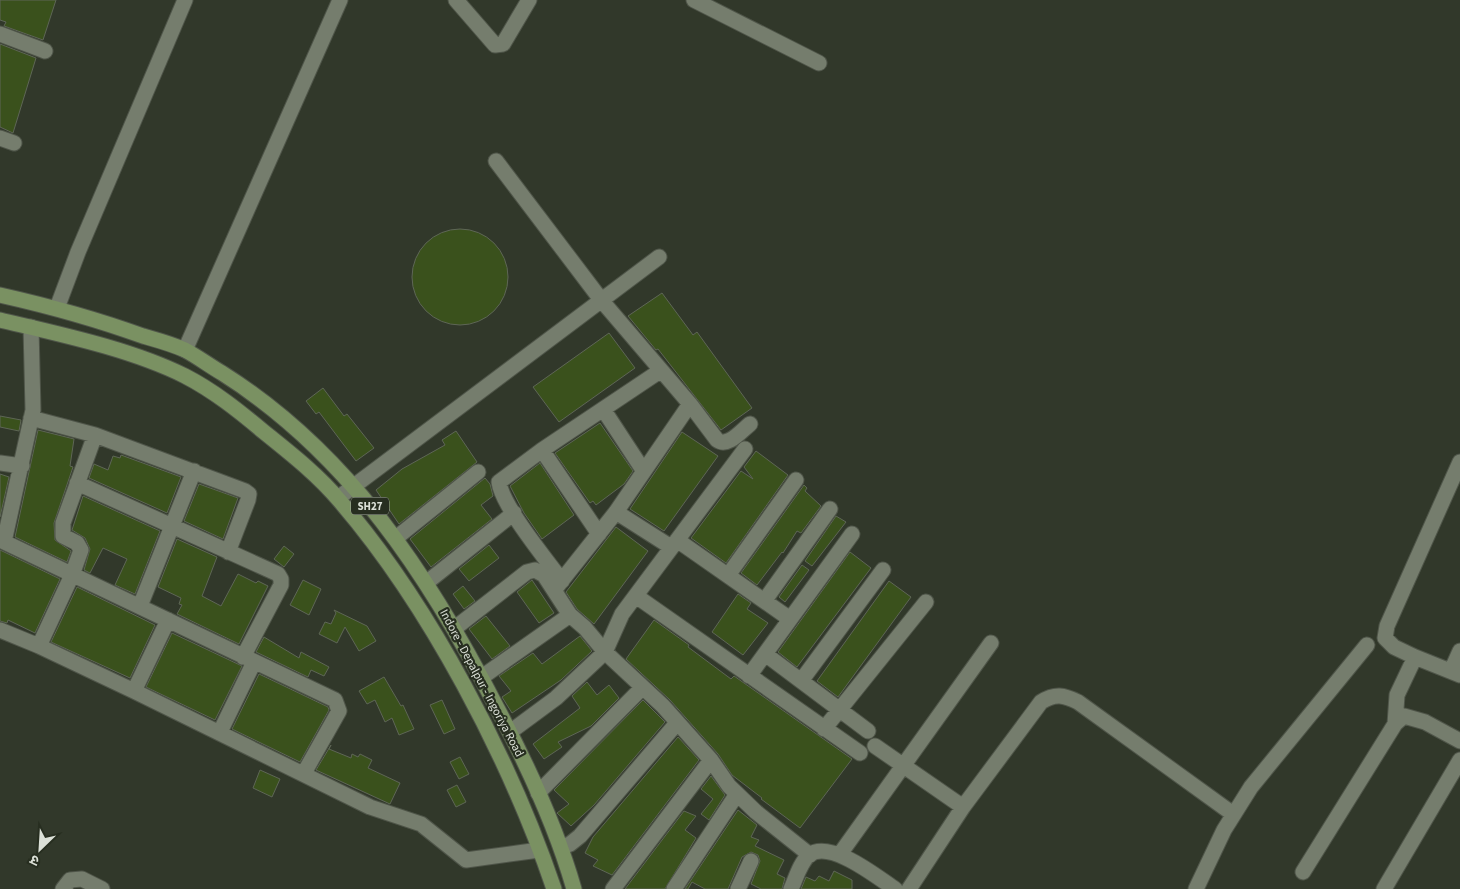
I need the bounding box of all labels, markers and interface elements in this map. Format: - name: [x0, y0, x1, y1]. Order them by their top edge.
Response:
- road number: SH27: [351, 498, 389, 514]
- street label: Indore - Depalpur - Ingoriya Road: [435, 606, 528, 760]
- north arrow: [15, 824, 65, 874]
- text: उ: [26, 849, 43, 871]

